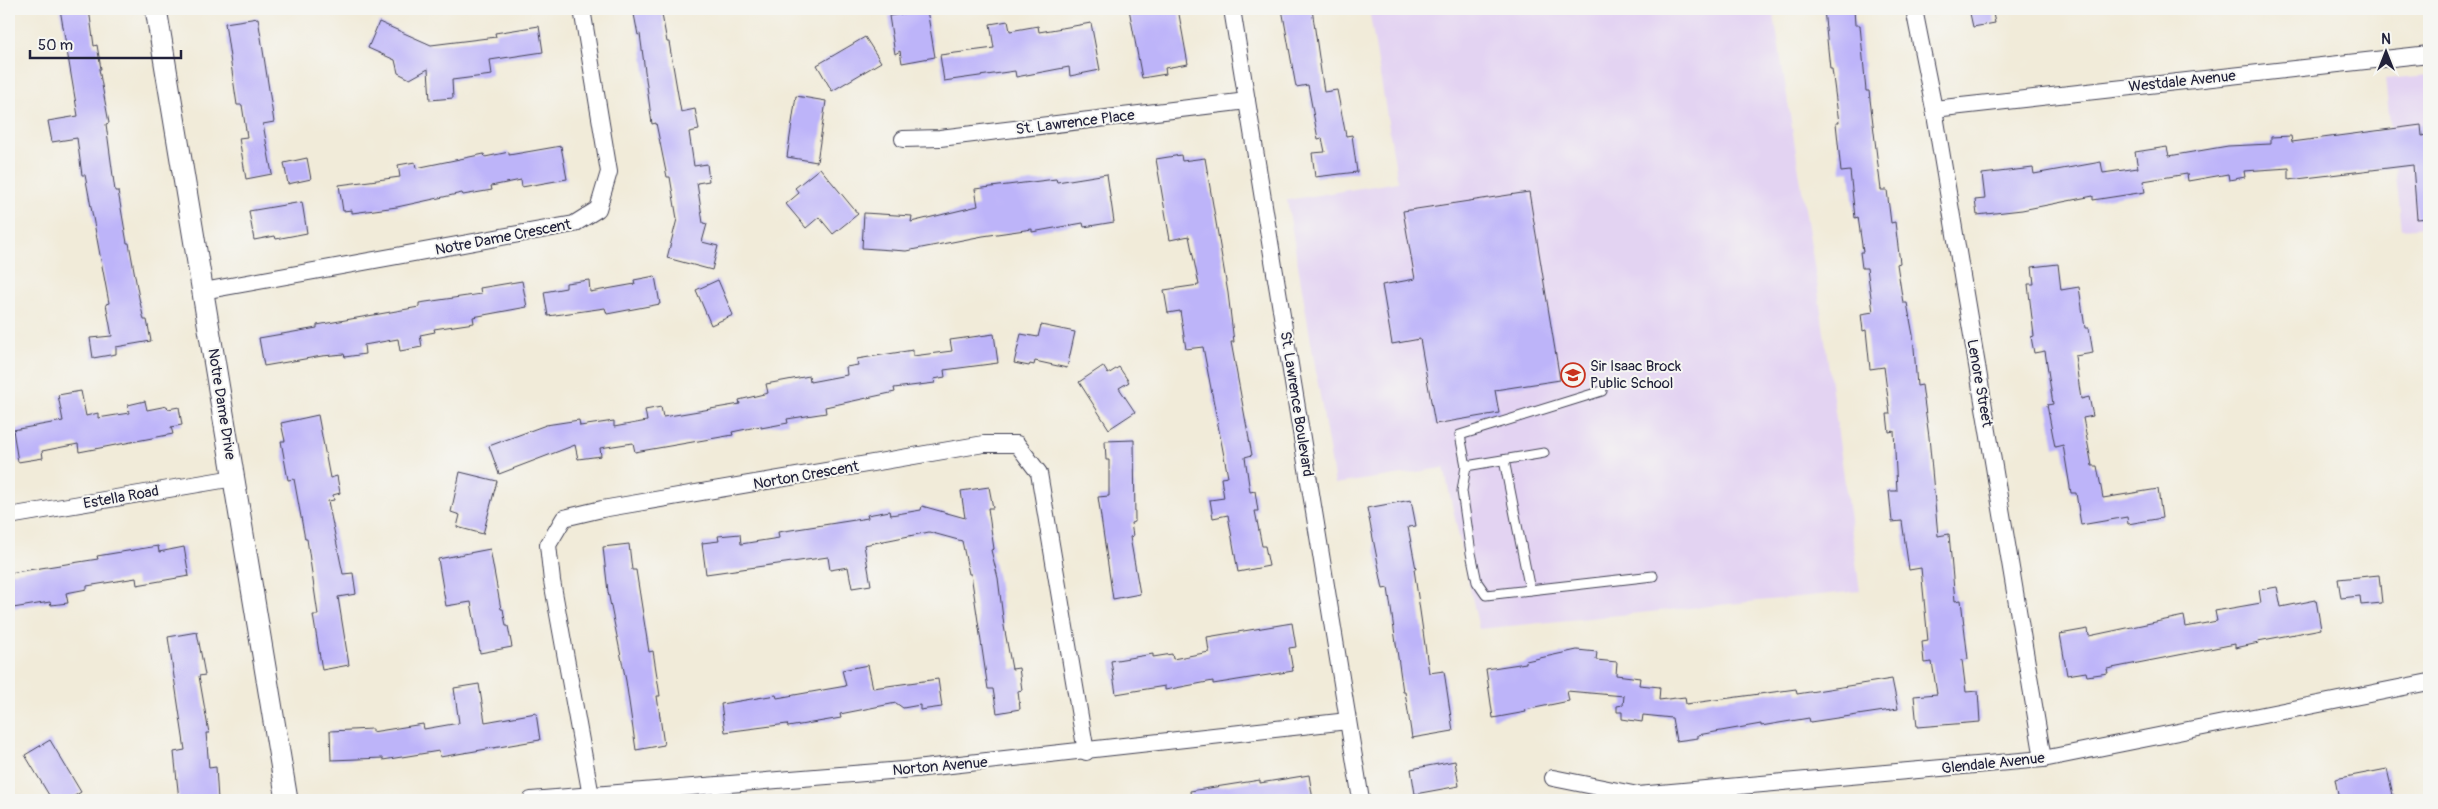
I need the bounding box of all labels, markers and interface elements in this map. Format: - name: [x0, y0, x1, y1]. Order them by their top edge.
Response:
- scale bar: [30, 28, 181, 60]
- north arrow: [2360, 28, 2410, 78]
- text: N: [2381, 31, 2391, 48]
- text: 50 m: [38, 36, 73, 55]
- street label: Westdale Avenue: [2128, 66, 2237, 97]
- street label: St. Lawrence Place: [1015, 106, 1136, 139]
- street label: Notre Dame Crescent: [434, 215, 573, 260]
- street label: St. Lawrence Boulevard: [1276, 330, 1317, 478]
- street label: Lenore Street: [1962, 338, 1997, 429]
- street label: Notre Dame Drive: [203, 347, 240, 462]
- place label: Sir Isaac Brock Public School: [1590, 357, 1682, 393]
- school or university icon: Sir Isaac Brock Public School: [1560, 362, 1586, 388]
- street label: Norton Crescent: [752, 457, 861, 494]
- street label: Estella Road: [82, 482, 160, 513]
- street label: Glendale Avenue: [1941, 749, 2046, 778]
- street label: Norton Avenue: [892, 753, 989, 780]

